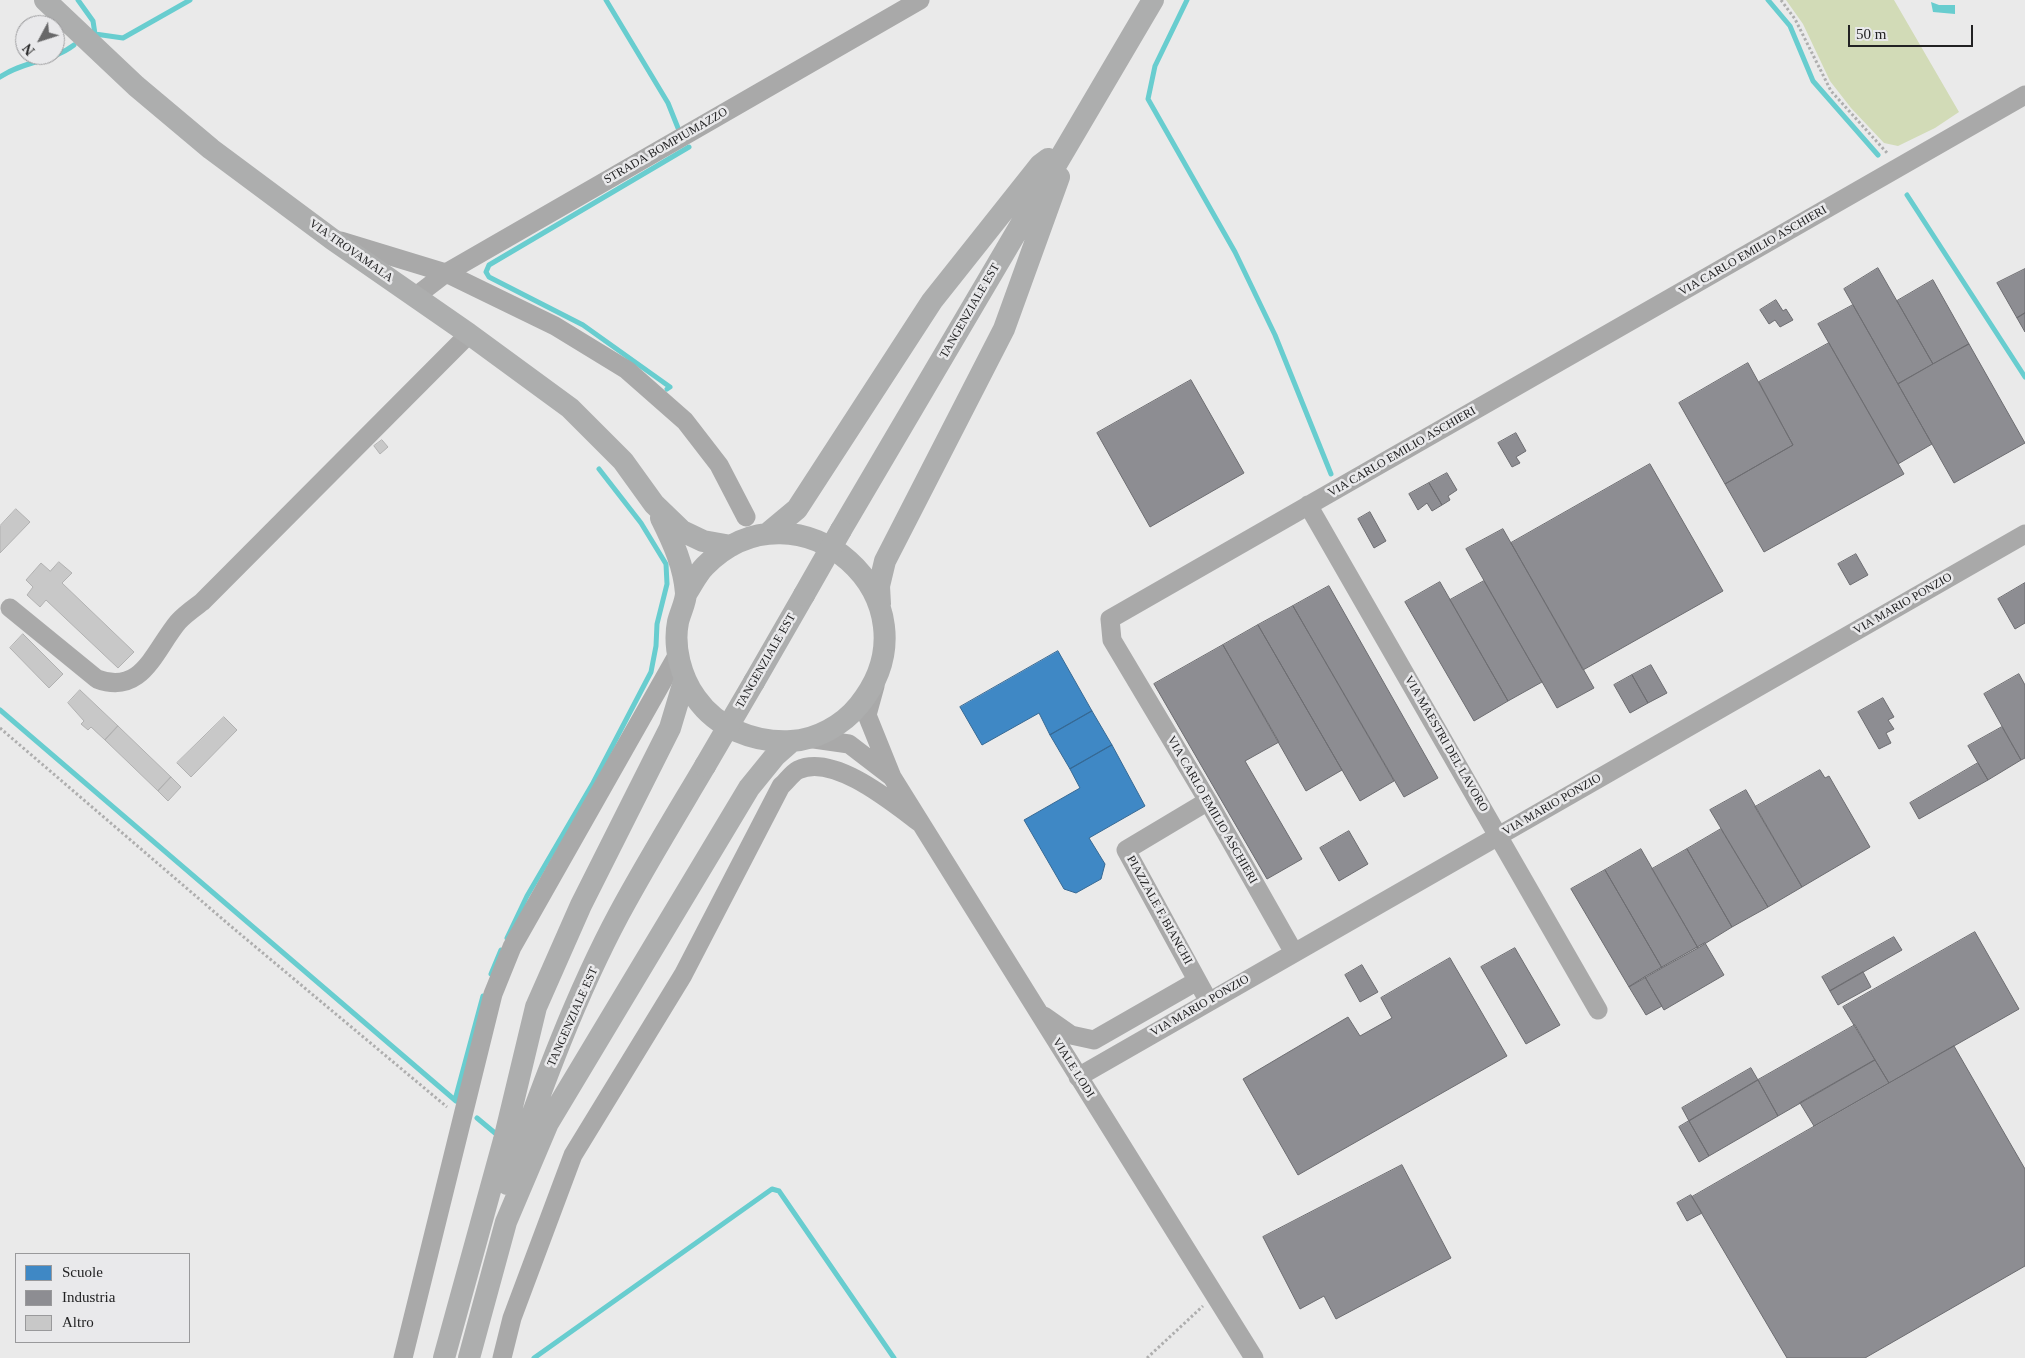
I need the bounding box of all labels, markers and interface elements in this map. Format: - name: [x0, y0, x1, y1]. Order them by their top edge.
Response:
- north arrow: [15, 15, 65, 65]
- scale bar: [1850, 15, 1975, 47]
- text: 50 m: [1856, 26, 1886, 42]
- text: N: [20, 41, 38, 58]
- street label: STRADA BOMPIUMAZZO: [602, 105, 730, 187]
- street label: VIA CARLO EMILIO ASCHIERI: [1677, 203, 1829, 299]
- street label: VIA TROVAMALA: [306, 217, 396, 285]
- street label: TANGENZIALE EST: [937, 261, 1003, 361]
- street label: VIA CARLO EMILIO ASCHIERI: [1326, 404, 1478, 500]
- street label: VIA MARIO PONZIO: [1851, 570, 1955, 638]
- street label: TANGENZIALE EST: [733, 611, 799, 711]
- street label: VIA MAESTRI DEL LAVORO: [1401, 673, 1491, 815]
- street label: VIA CARLO EMILIO ASCHIERI: [1164, 734, 1260, 886]
- street label: VIA MARIO PONZIO: [1500, 771, 1604, 839]
- street label: PIAZZALE F. BIANCHI: [1123, 853, 1195, 967]
- street label: TANGENZIALE EST: [545, 965, 601, 1069]
- street label: VIA MARIO PONZIO: [1148, 972, 1252, 1040]
- street label: VIALE LODI: [1049, 1036, 1097, 1100]
- legend: [15, 1253, 190, 1343]
- text: Scuole: [62, 1264, 103, 1280]
- text: Industria: [62, 1289, 115, 1305]
- text: Altro: [62, 1314, 94, 1330]

